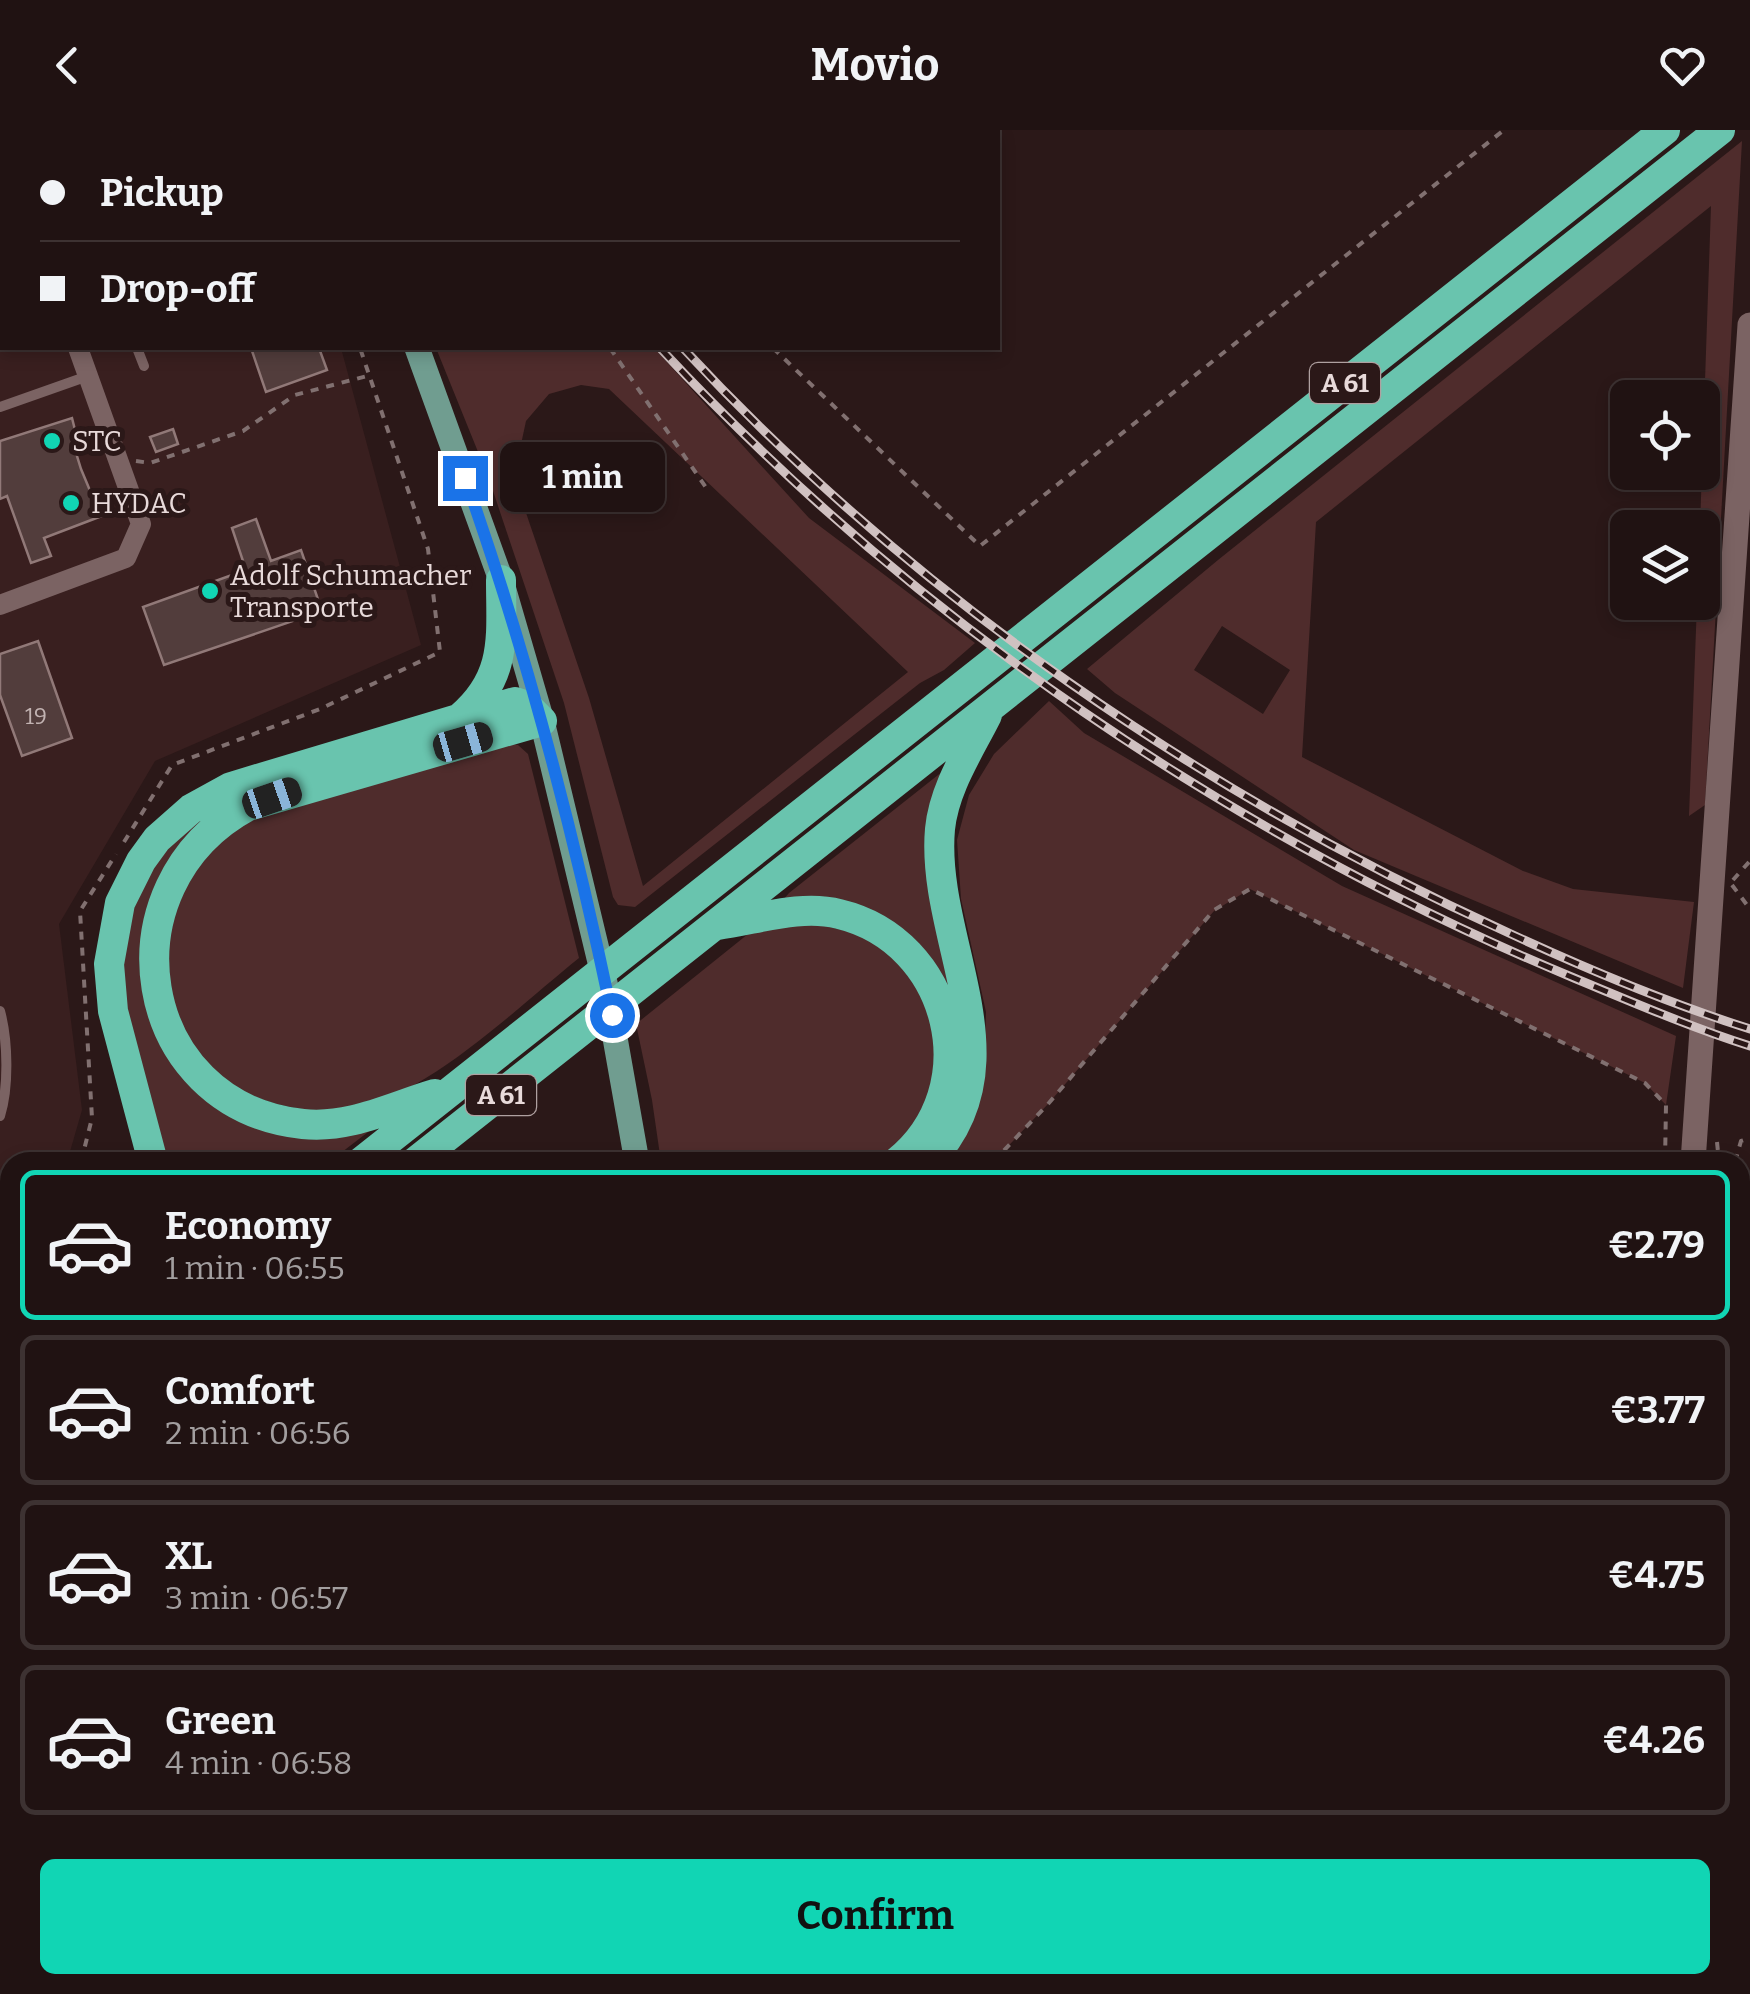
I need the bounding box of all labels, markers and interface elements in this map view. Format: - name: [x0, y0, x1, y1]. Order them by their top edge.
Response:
- icon: back: [40, 38, 95, 93]
- text: Movio: [811, 38, 939, 92]
- icon: heart: [1655, 38, 1710, 93]
- text: Pickup: [100, 170, 224, 216]
- text: Drop-off: [100, 266, 255, 312]
- road number: A 61: [1310, 363, 1380, 403]
- map controls: [1610, 380, 1720, 620]
- button: locate: [1610, 380, 1720, 490]
- place label: STC: [72, 425, 122, 458]
- marker: STC: [41, 430, 63, 452]
- callout: 1 min: [500, 443, 665, 513]
- route end: [443, 456, 488, 501]
- text: 1 min: [542, 458, 623, 496]
- place label: HYDAC: [91, 487, 186, 520]
- marker: HYDAC: [60, 492, 82, 514]
- button: layers: [1610, 510, 1720, 620]
- place label: Adolf Schumacher Transporte: [230, 559, 471, 624]
- marker: Adolf Schumacher Transporte: [199, 580, 221, 602]
- house number: 19: [25, 703, 47, 730]
- car: [430, 719, 496, 765]
- car: [239, 774, 305, 822]
- route start: [590, 993, 635, 1038]
- road number: A 61: [466, 1075, 536, 1115]
- icon: car: [45, 1200, 135, 1290]
- text: Economy: [165, 1203, 331, 1249]
- text: €2.79: [1608, 1222, 1705, 1268]
- text: 1 min · 06:55: [165, 1249, 345, 1287]
- icon: car: [45, 1365, 135, 1455]
- text: Comfort: [165, 1368, 315, 1414]
- text: €3.77: [1611, 1387, 1705, 1433]
- text: 2 min · 06:56: [165, 1414, 351, 1452]
- icon: car: [45, 1530, 135, 1620]
- text: XL: [165, 1533, 212, 1579]
- text: €4.75: [1608, 1552, 1705, 1598]
- text: 3 min · 06:57: [165, 1579, 348, 1617]
- icon: car: [45, 1695, 135, 1785]
- text: Green: [165, 1698, 276, 1744]
- text: €4.26: [1603, 1717, 1705, 1763]
- text: 4 min · 06:58: [165, 1744, 352, 1782]
- button: Confirm: [40, 1859, 1710, 1974]

